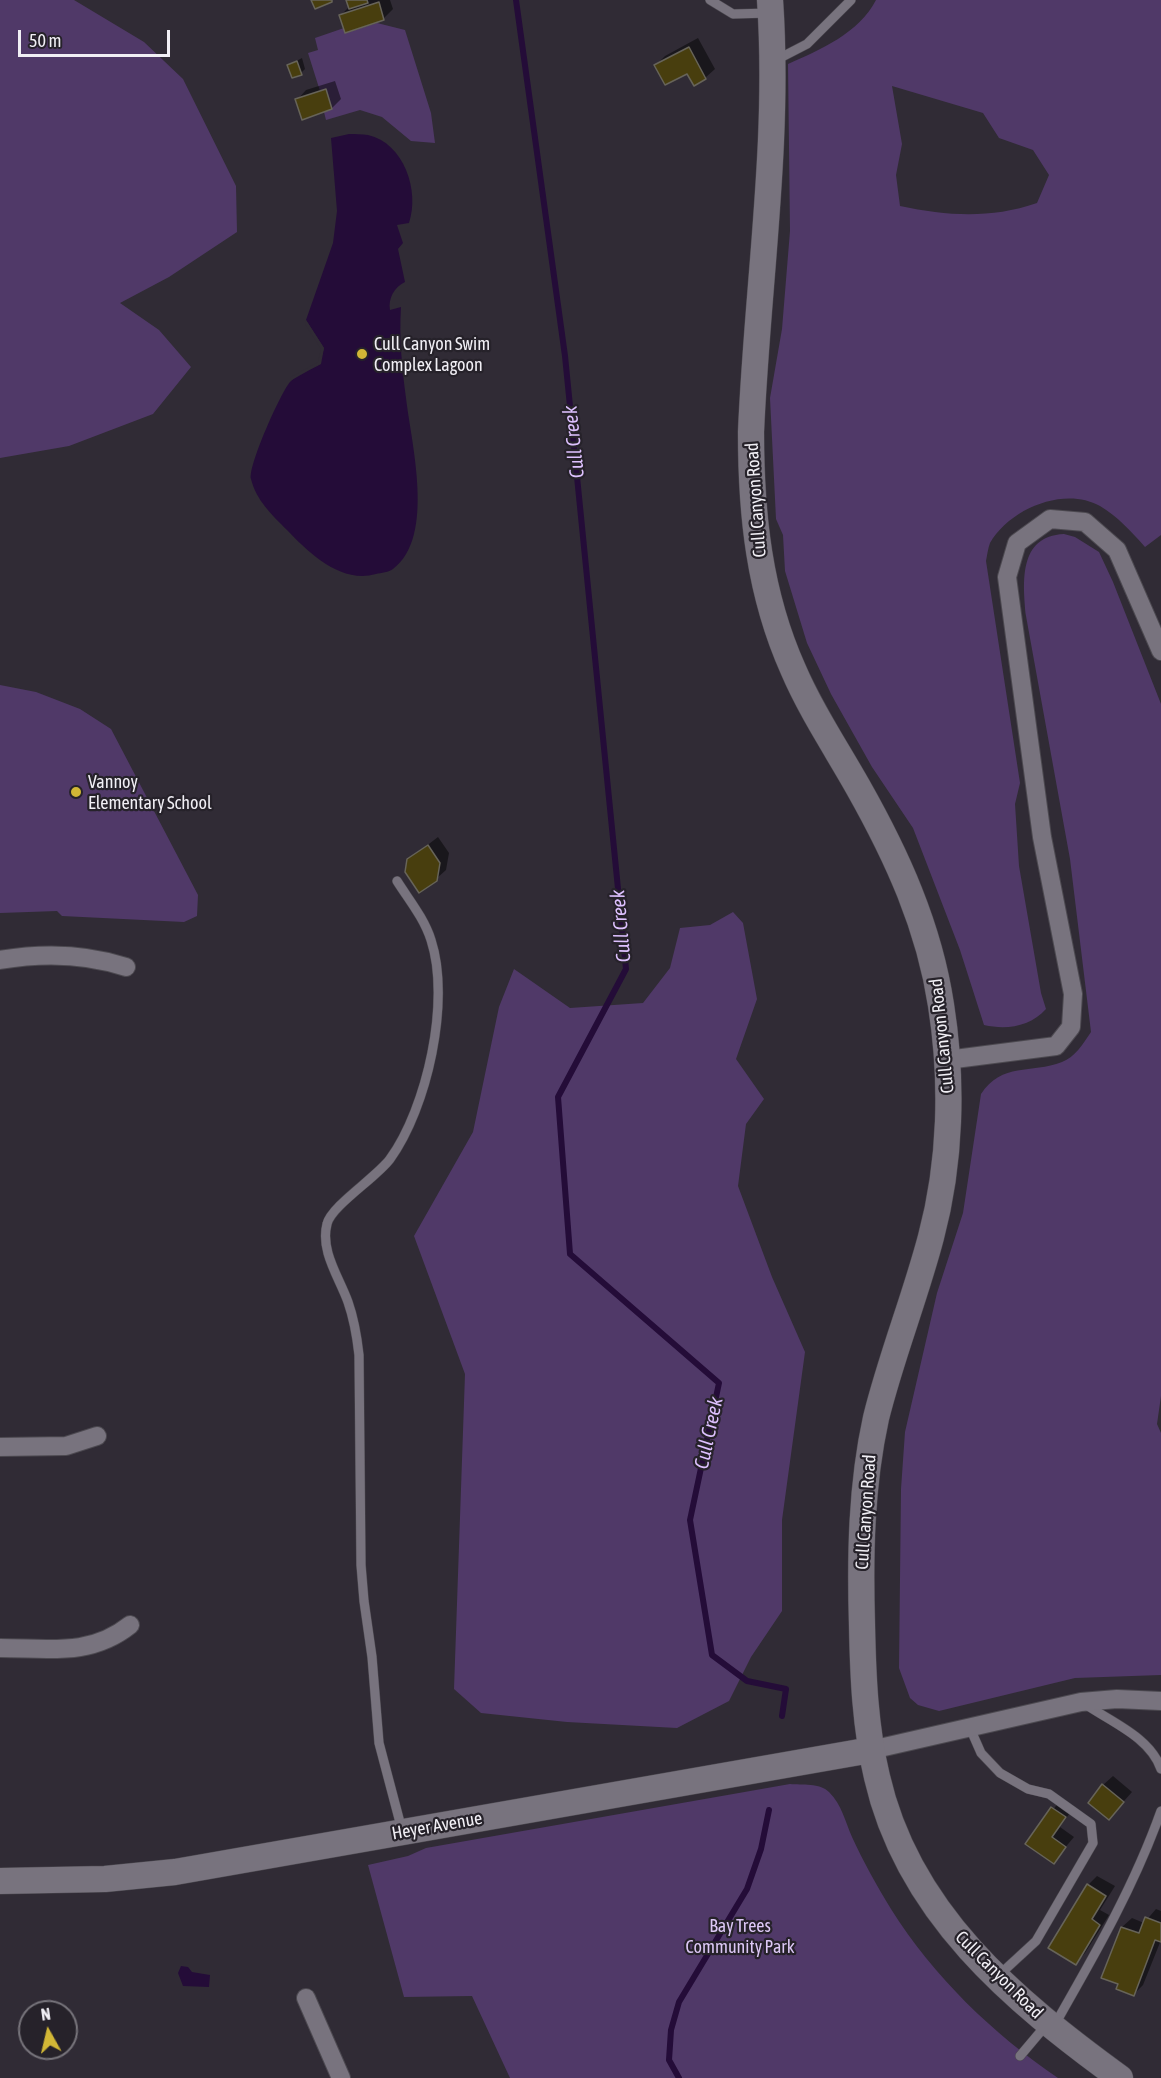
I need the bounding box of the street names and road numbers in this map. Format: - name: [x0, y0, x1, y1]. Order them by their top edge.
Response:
- street label: Cull Canyon Road: [741, 442, 771, 558]
- street label: Cull Canyon Road: [925, 978, 959, 1094]
- street label: Cull Canyon Road: [851, 1454, 881, 1570]
- street label: Heyer Avenue: [390, 1807, 484, 1845]
- street label: Cull Canyon Road: [951, 1927, 1047, 2023]

